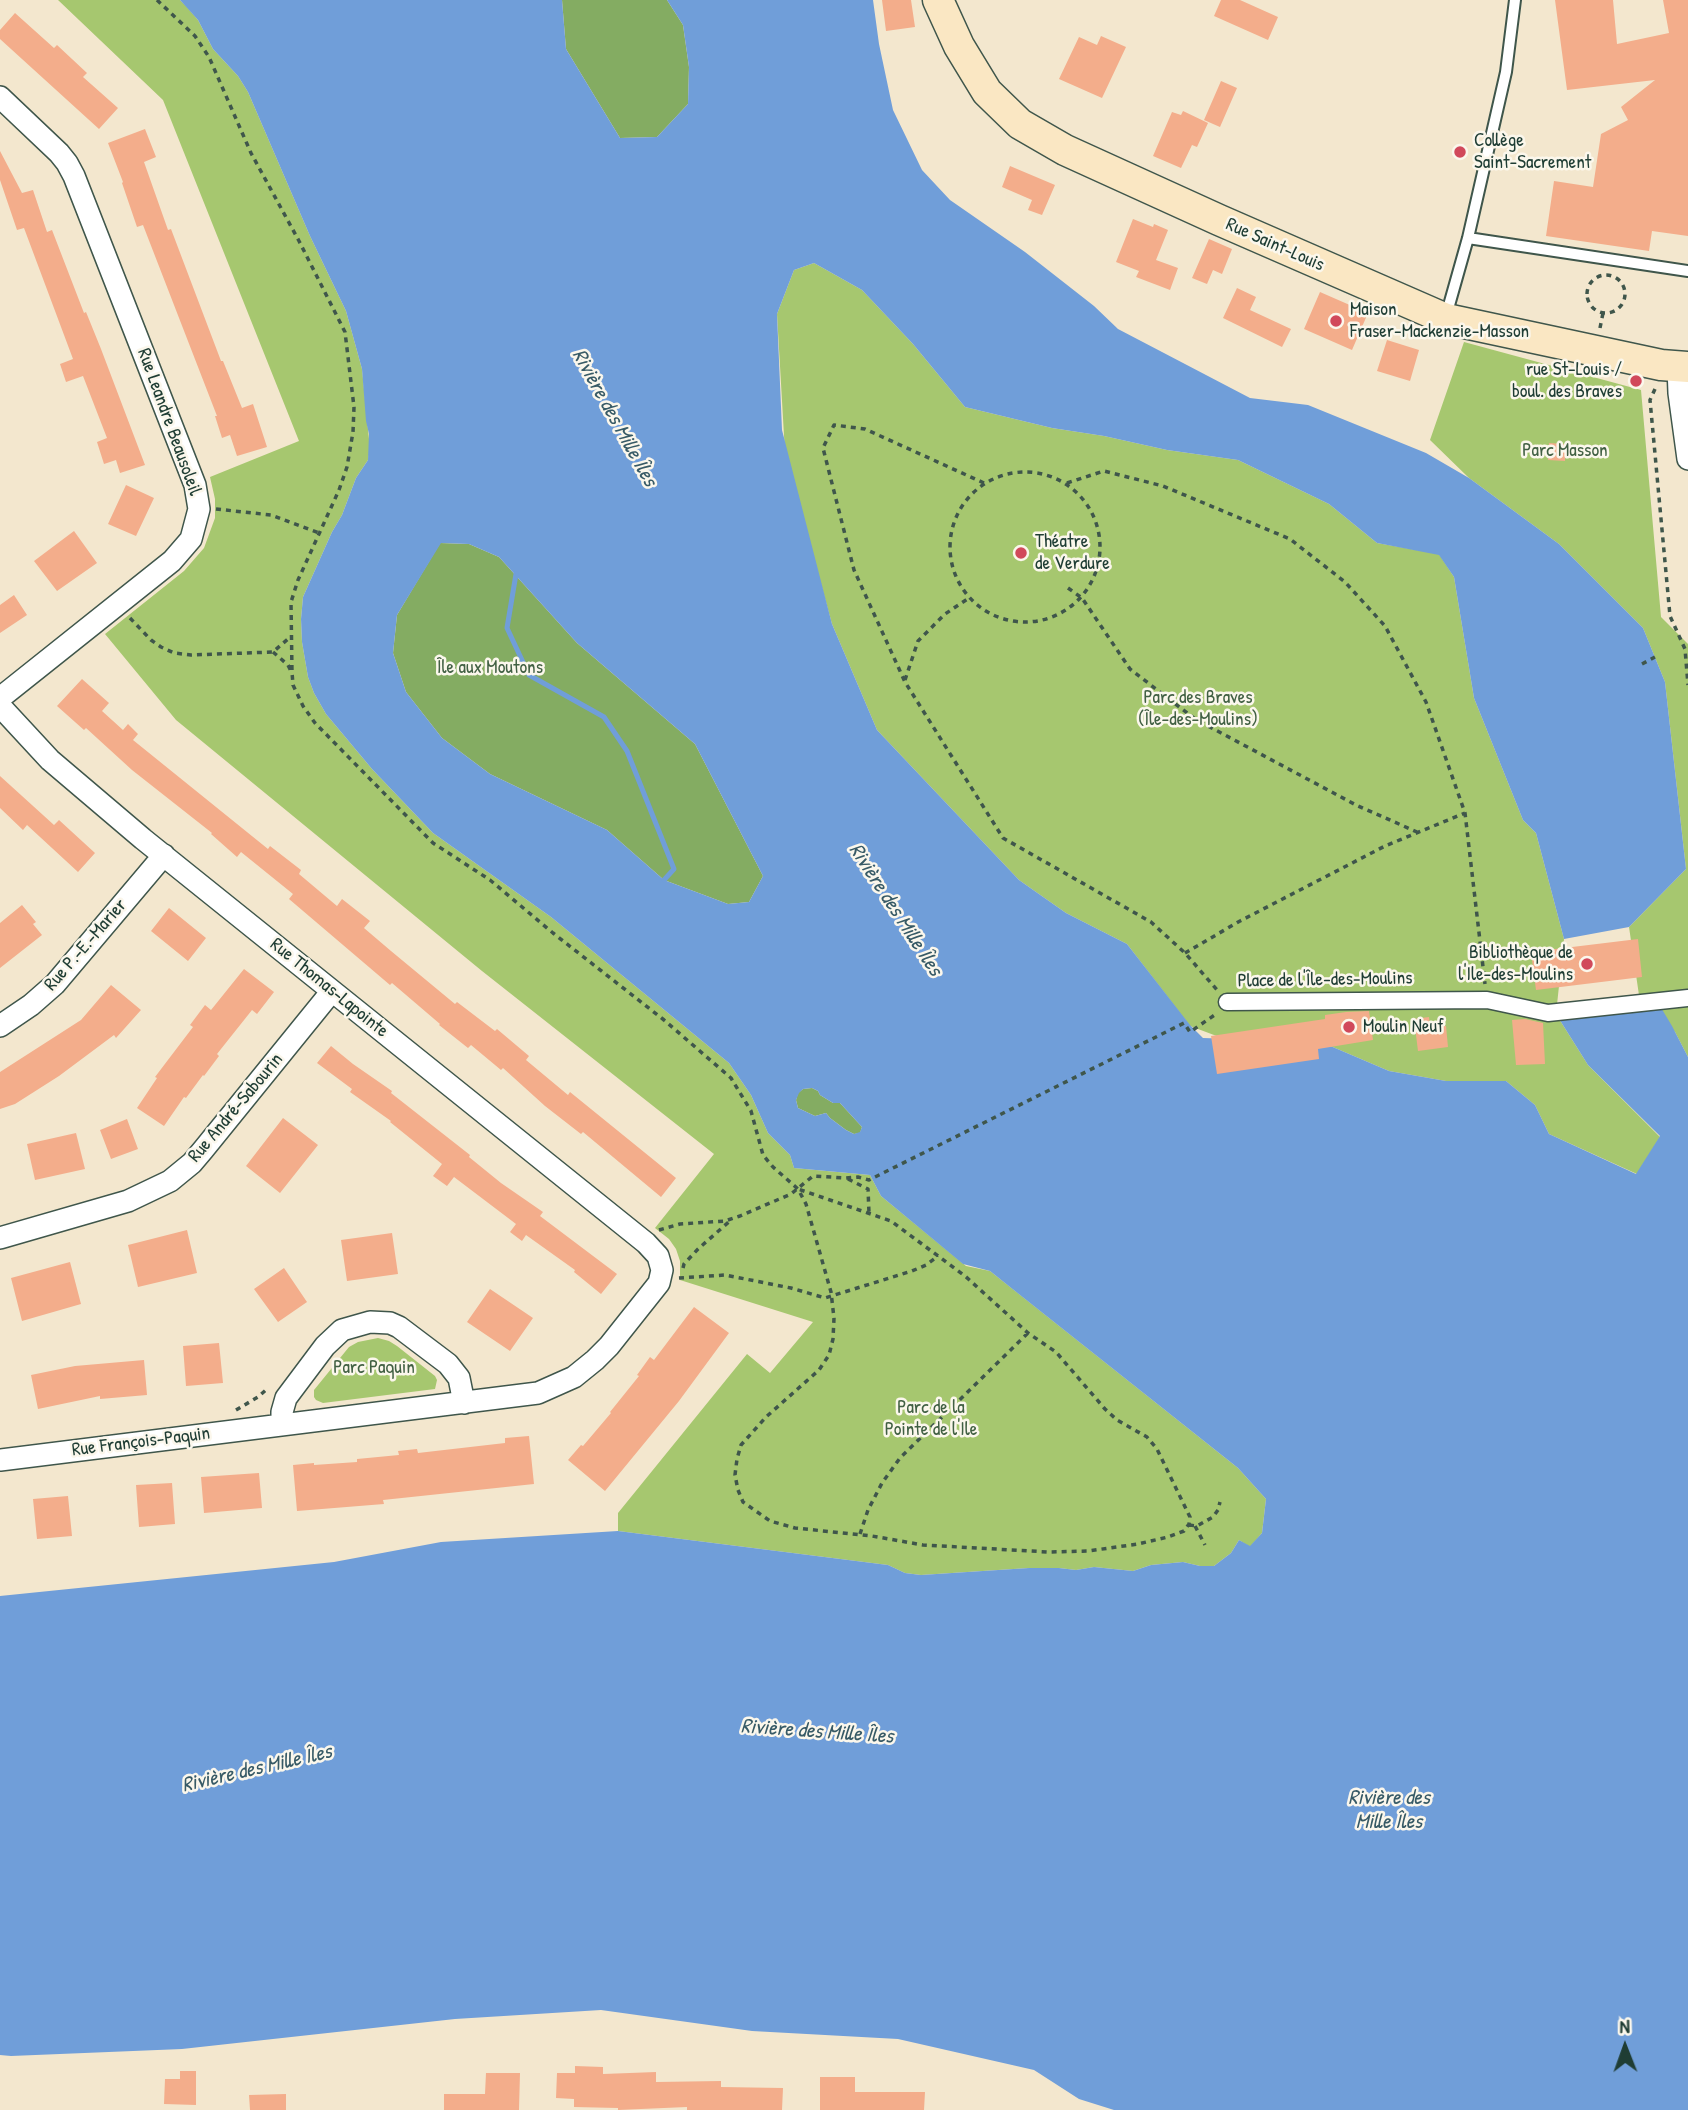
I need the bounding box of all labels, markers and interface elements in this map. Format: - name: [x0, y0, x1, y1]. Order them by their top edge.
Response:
- place label: Collège Saint-Sacrement: [1474, 130, 1591, 174]
- marker: Collège Saint-Sacrement: [1452, 144, 1468, 160]
- street label: Rue Saint-Louis: [1222, 213, 1328, 277]
- place label: Maison Fraser-Mackenzie-Masson: [1350, 299, 1529, 343]
- marker: Maison Fraser-Mackenzie-Masson: [1328, 313, 1344, 329]
- street label: Rue Leandre Beausoleil: [132, 345, 206, 499]
- water label: Rivière des Mille Îles: [566, 345, 662, 491]
- place label: rue St-Louis / boul. des Braves: [1512, 359, 1622, 403]
- marker: rue St-Louis / boul. des Braves: [1628, 373, 1644, 389]
- park label: Parc Masson: [1522, 440, 1608, 462]
- place label: Théatre de Verdure: [1035, 531, 1110, 575]
- marker: Théatre de Verdure: [1013, 545, 1029, 561]
- park label: Île aux Moutons: [437, 657, 543, 679]
- park label: Parc des Braves (Île-des-Moulins): [1138, 687, 1258, 731]
- water label: Rivière des Mille Îles: [843, 839, 947, 981]
- street label: Rue P.-E.-Marier: [40, 894, 132, 996]
- street label: Rue Thomas-Lapointe: [265, 933, 393, 1043]
- place label: Bibliothèque de l'Ile-des-Moulins: [1458, 942, 1573, 986]
- marker: Bibliothèque de l'Ile-des-Moulins: [1579, 956, 1595, 972]
- street label: Place de l'Île-des-Moulins: [1237, 967, 1413, 993]
- place label: Moulin Neuf: [1363, 1016, 1444, 1038]
- marker: Moulin Neuf: [1341, 1019, 1357, 1035]
- street label: Rue André-Sabourin: [184, 1049, 288, 1167]
- park label: Parc Paquin: [333, 1357, 415, 1379]
- park label: Parc de la Pointe de l'Ile: [885, 1397, 977, 1441]
- street label: Rue François-Paquin: [71, 1422, 211, 1462]
- water label: Rivière des Mille Îles: [740, 1714, 894, 1750]
- water label: Rivière des Mille Îles: [180, 1740, 334, 1798]
- water label: Rivière des Mille Îles: [1348, 1785, 1430, 1835]
- north arrow: [1590, 2012, 1660, 2082]
- text: N: [1619, 2013, 1630, 2039]

